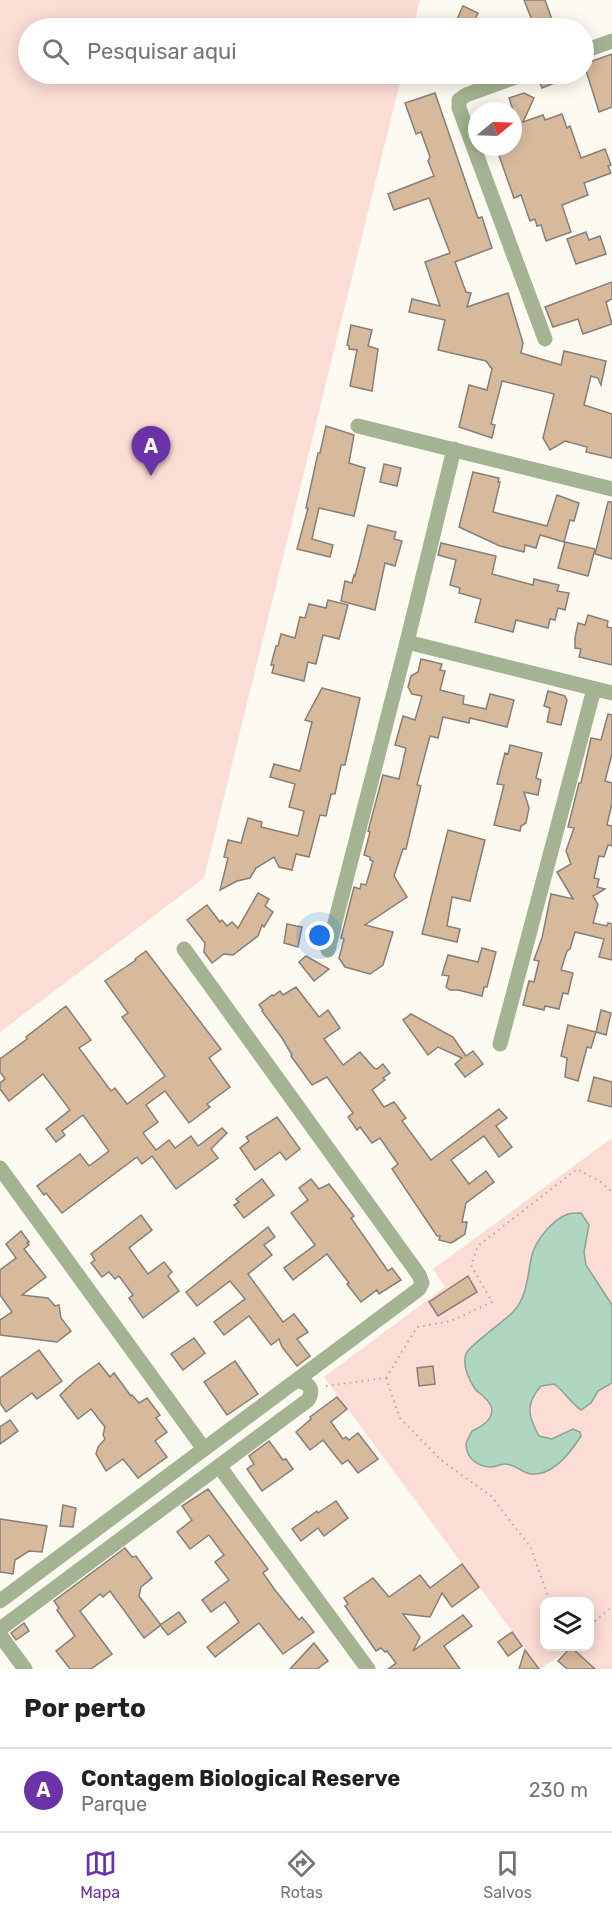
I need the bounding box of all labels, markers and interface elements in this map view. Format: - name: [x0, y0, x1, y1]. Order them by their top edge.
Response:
- search box: [18, 18, 594, 84]
- icon: search: [39, 35, 72, 68]
- text: Pesquisar aqui: [87, 38, 237, 65]
- north arrow: [468, 102, 522, 156]
- pin: A: [132, 426, 170, 476]
- your location: [305, 921, 334, 950]
- map controls: [540, 1597, 594, 1651]
- button: layers: [540, 1597, 594, 1651]
- text: Por perto: [24, 1693, 146, 1724]
- text: Contagem Biological Reserve: [81, 1765, 400, 1792]
- text: A: [36, 1778, 51, 1802]
- text: 230 m: [529, 1778, 588, 1802]
- text: Parque: [81, 1792, 147, 1816]
- tab: Mapa: [80, 1847, 120, 1902]
- tab: Rotas: [280, 1847, 323, 1902]
- tab: Salvos: [483, 1847, 532, 1902]

